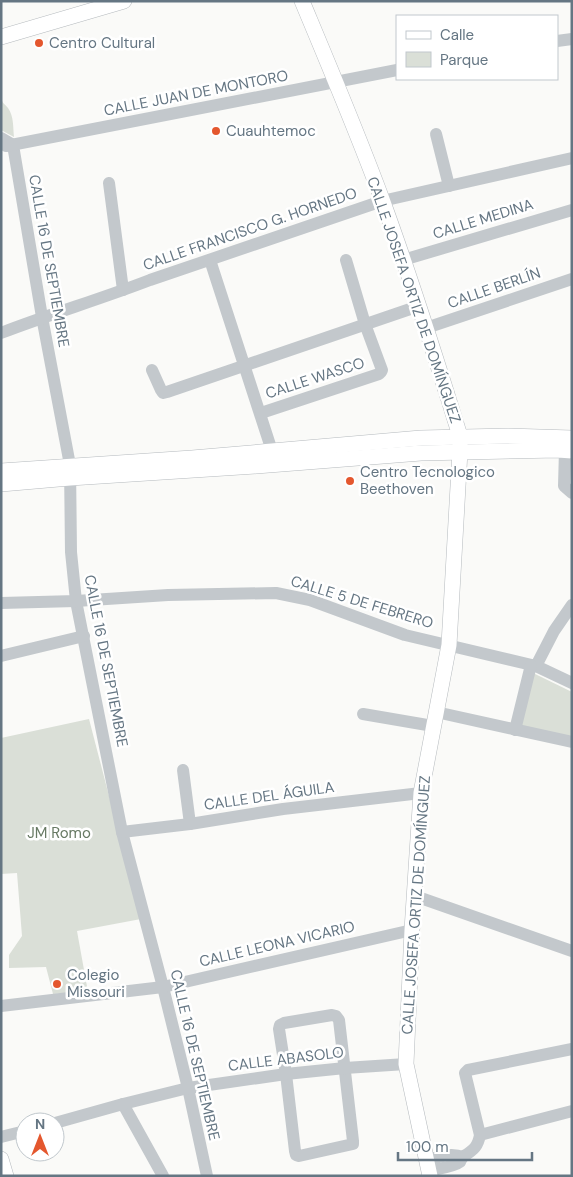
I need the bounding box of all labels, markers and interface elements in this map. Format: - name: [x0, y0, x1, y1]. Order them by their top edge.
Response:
- legend: [396, 15, 558, 80]
- text: Calle: [440, 25, 474, 45]
- place label: Centro Cultural: [49, 33, 155, 53]
- marker: Centro Cultural: [33, 37, 45, 49]
- text: Parque: [440, 50, 488, 70]
- street label: CALLE JUAN DE MONTORO: [102, 65, 290, 121]
- place label: Cuauhtemoc: [226, 121, 316, 141]
- marker: Cuauhtemoc: [210, 125, 222, 137]
- street label: CALLE 16 DE SEPTIEMBRE: [24, 173, 74, 349]
- street label: CALLE JOSEFA ORTIZ DE DOMÍNGUEZ: [362, 174, 466, 426]
- street label: CALLE FRANCISCO G. HORNEDO: [140, 183, 360, 275]
- street label: CALLE MEDINA: [430, 194, 536, 244]
- street label: CALLE BERLÍN: [445, 263, 543, 313]
- street label: CALLE WASCO: [263, 353, 367, 403]
- place label: Centro Tecnologico Beethoven: [360, 462, 495, 499]
- marker: Centro Tecnologico Beethoven: [344, 475, 356, 487]
- street label: CALLE 5 DE FEBRERO: [288, 571, 436, 633]
- street label: CALLE 16 DE SEPTIEMBRE: [79, 573, 133, 749]
- street label: CALLE JOSEFA ORTIZ DE DOMÍNGUEZ: [397, 775, 435, 1035]
- street label: CALLE DEL ÁGUILA: [203, 777, 335, 815]
- park label: JM Romo: [27, 823, 91, 843]
- street label: CALLE LEONA VICARIO: [197, 916, 357, 972]
- place label: Colegio Missouri: [67, 965, 125, 1002]
- street label: CALLE 16 DE SEPTIEMBRE: [166, 968, 224, 1142]
- marker: Colegio Missouri: [51, 978, 63, 990]
- street label: CALLE ABASOLO: [227, 1042, 345, 1076]
- north arrow: [15, 1112, 65, 1162]
- text: N: [35, 1115, 45, 1133]
- scale bar: [398, 1130, 532, 1162]
- text: 100 m: [406, 1137, 449, 1157]

